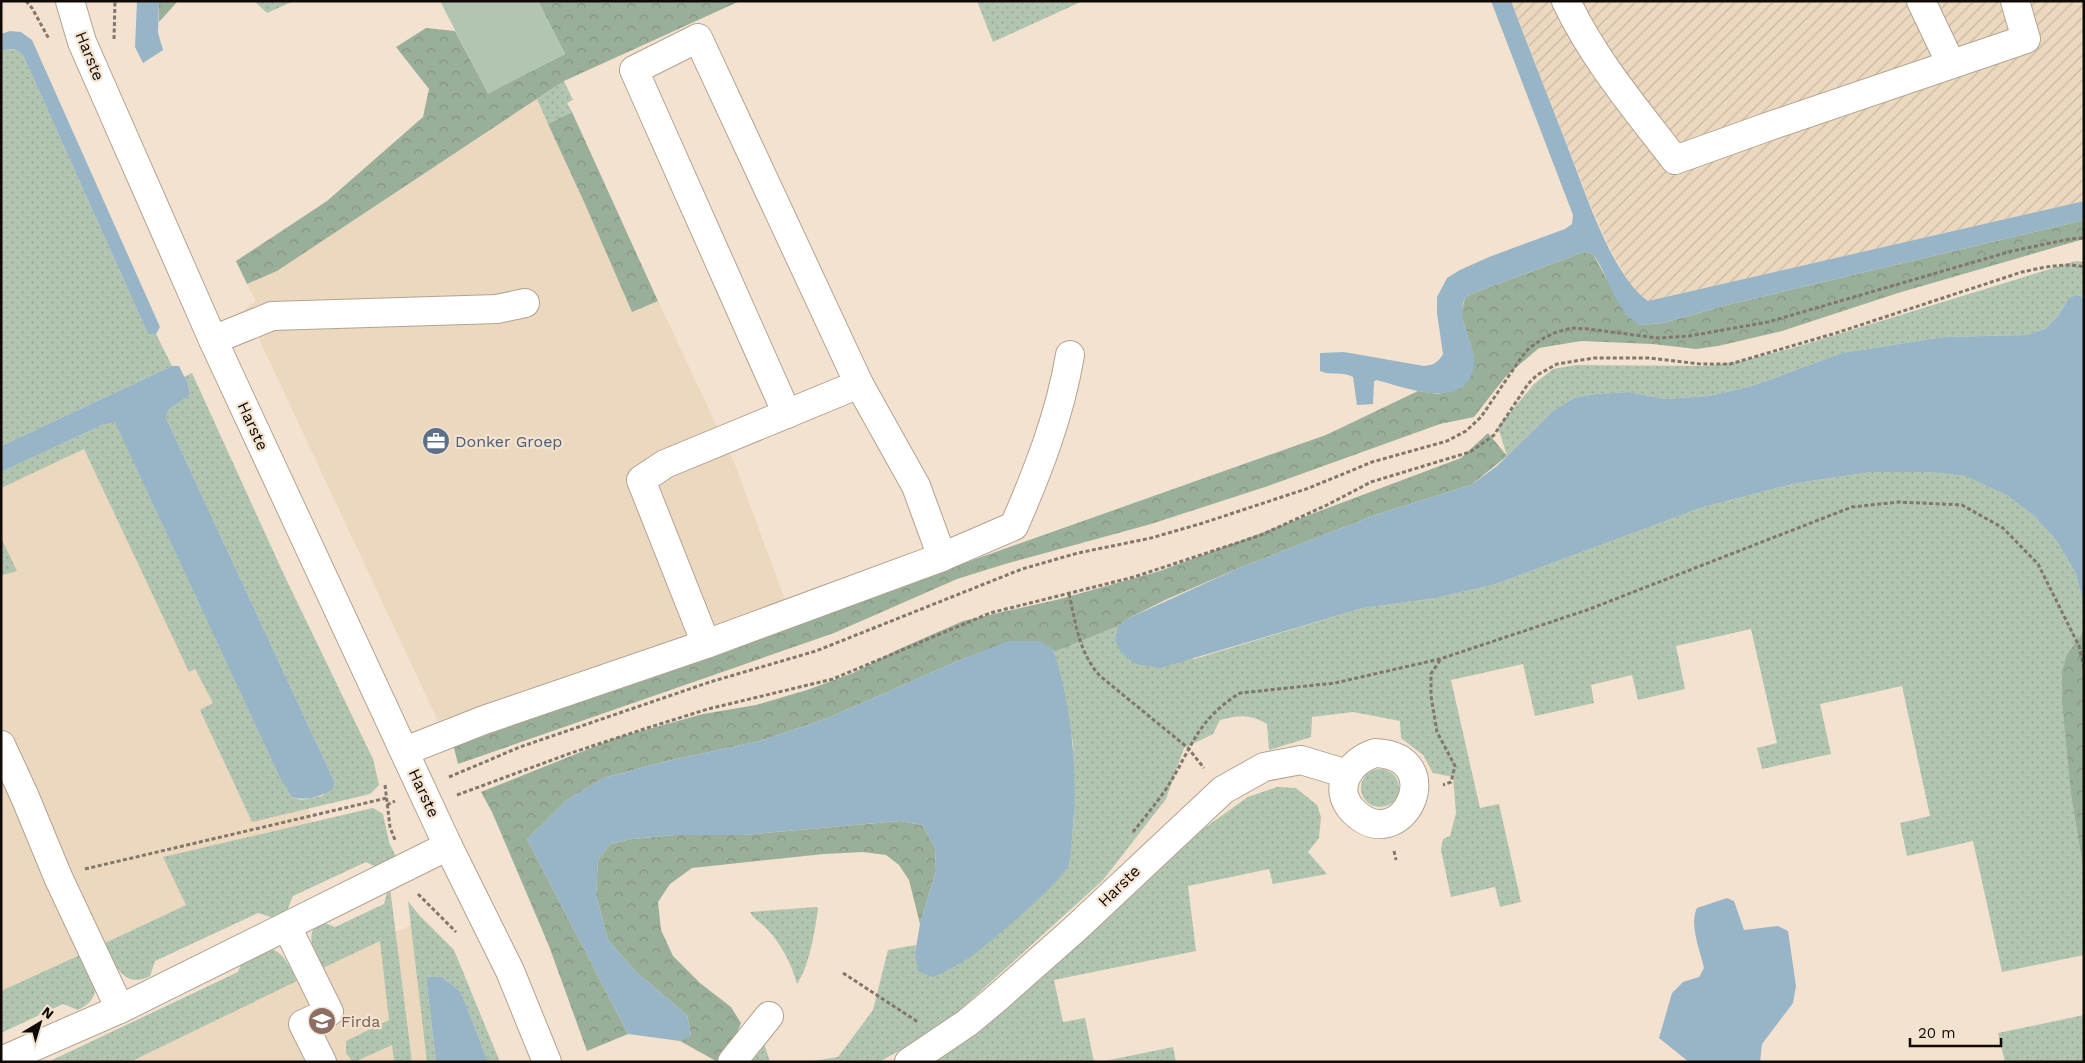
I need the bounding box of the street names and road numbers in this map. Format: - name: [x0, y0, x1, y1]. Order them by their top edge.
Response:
- street label: Harste: [72, 29, 108, 83]
- street label: Harste: [234, 399, 272, 453]
- street label: Harste: [405, 766, 443, 820]
- street label: Harste: [1094, 861, 1144, 911]

